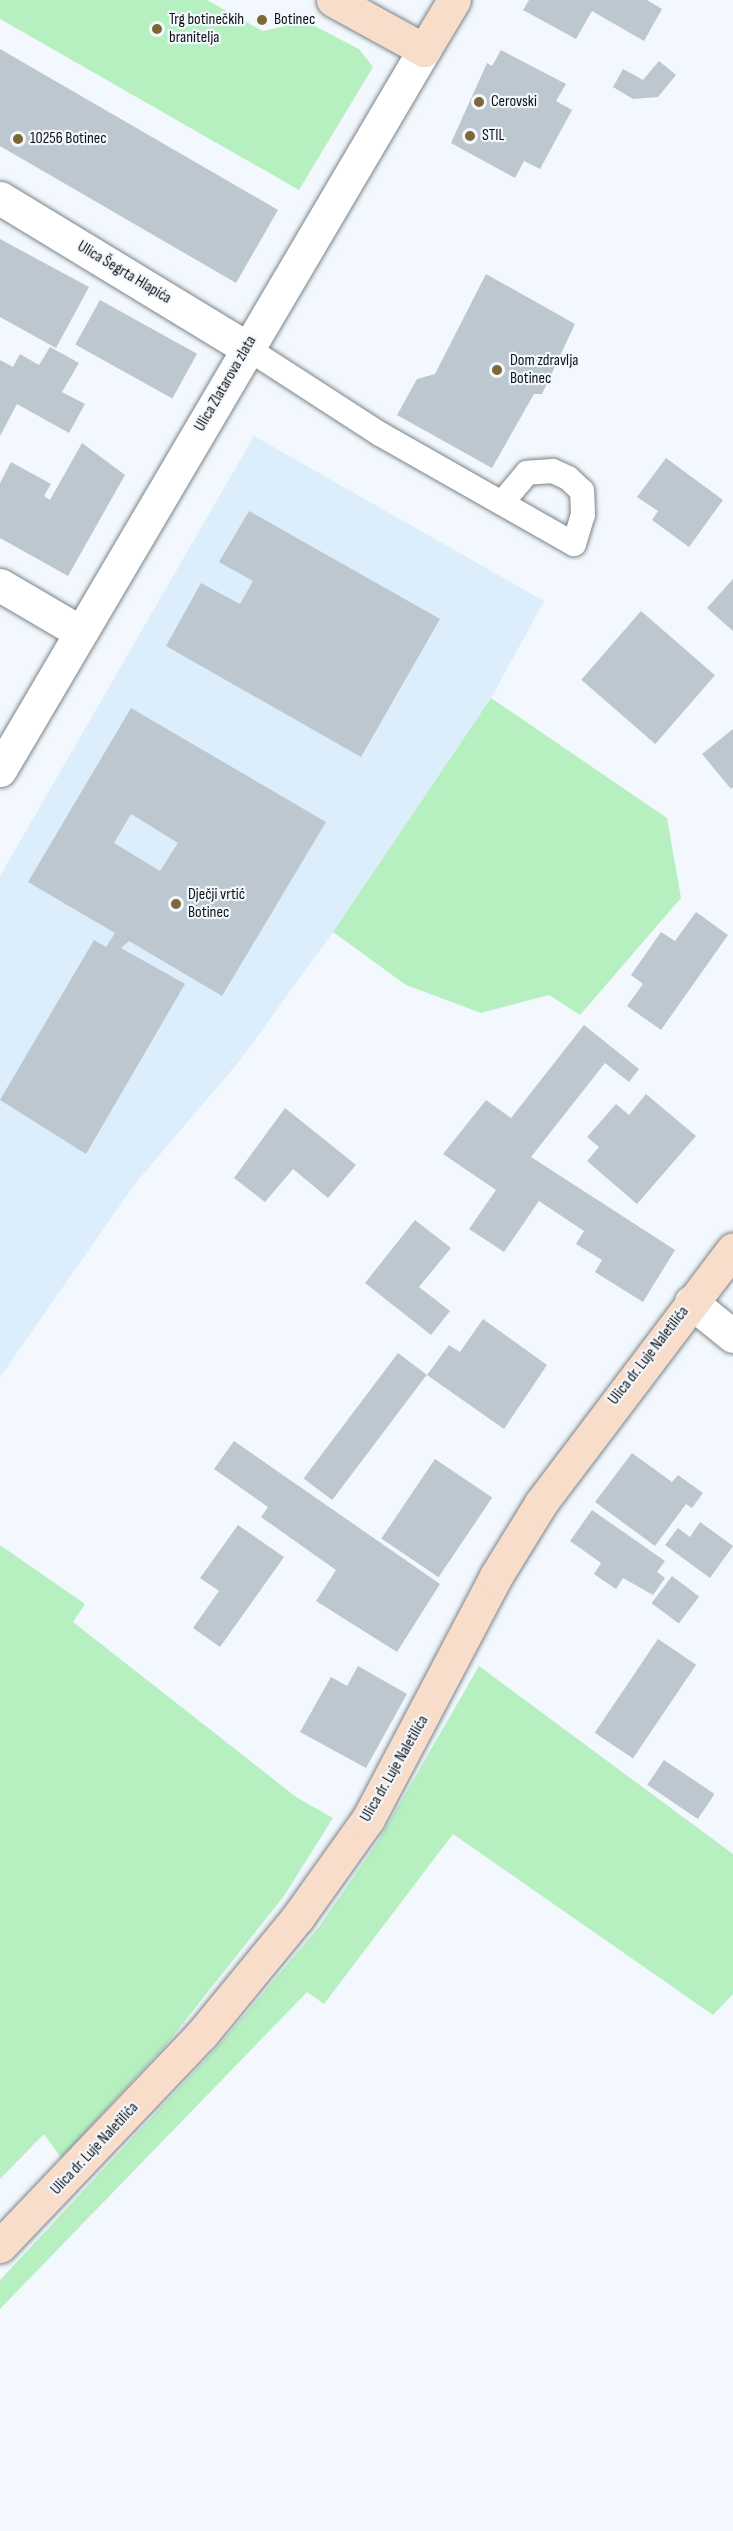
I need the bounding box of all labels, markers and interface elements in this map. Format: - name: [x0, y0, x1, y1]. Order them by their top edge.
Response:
- place label: Trg botinečkih branitelja: [169, 10, 244, 48]
- place label: Botinec: [274, 10, 315, 30]
- marker: Botinec: [255, 13, 269, 27]
- marker: Trg botinečkih branitelja: [150, 22, 164, 36]
- place label: Cerovski: [491, 92, 537, 112]
- marker: Cerovski: [472, 95, 486, 109]
- place label: STIL: [482, 126, 504, 146]
- place label: 10256 Botinec: [30, 129, 107, 149]
- marker: STIL: [463, 129, 477, 143]
- marker: 10256 Botinec: [11, 132, 25, 146]
- street label: Ulica Šegrta Hlapića: [74, 237, 174, 309]
- street label: Ulica Zlatarova zlata: [191, 333, 261, 435]
- place label: Dom zdravlja Botinec: [510, 351, 578, 389]
- marker: Dom zdravlja Botinec: [488, 361, 506, 379]
- place label: Dječji vrtić Botinec: [188, 885, 245, 923]
- marker: Dječji vrtić Botinec: [169, 897, 183, 911]
- street label: Ulica dr. Luje Naletilića: [605, 1303, 693, 1409]
- street label: Ulica dr. Luje Naletilića: [357, 1712, 433, 1826]
- street label: Ulica dr. Luje Naletilića: [47, 2099, 143, 2199]

